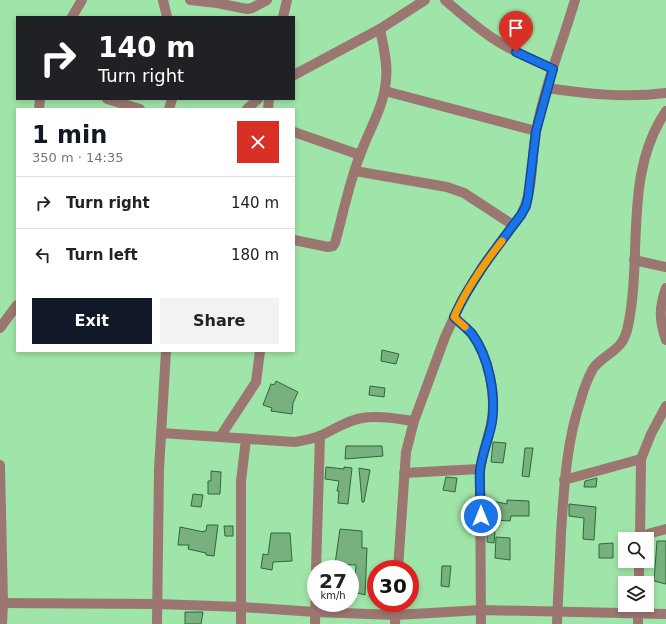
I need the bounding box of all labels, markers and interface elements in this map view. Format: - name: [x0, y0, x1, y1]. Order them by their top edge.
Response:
- pin: [499, 11, 533, 52]
- icon: arrive: [505, 17, 527, 39]
- text: 140 m: [98, 31, 195, 64]
- icon: right: [32, 32, 84, 84]
- text: Turn right: [98, 65, 184, 86]
- text: 1 min: [32, 121, 107, 149]
- button: close: [237, 121, 279, 163]
- text: 350 m · 14:35: [32, 150, 123, 165]
- icon: right: [32, 192, 54, 214]
- text: Turn right: [66, 194, 150, 212]
- text: 140 m: [231, 194, 279, 212]
- icon: left: [32, 244, 54, 266]
- text: Turn left: [66, 246, 138, 264]
- text: 180 m: [231, 246, 279, 264]
- button: Exit: [32, 298, 152, 344]
- button: Share: [160, 298, 279, 344]
- position arrow: [460, 495, 502, 537]
- map controls: [618, 532, 654, 612]
- button: search: [618, 532, 654, 568]
- speed limit sign: 30: [367, 560, 419, 612]
- text: 27: [319, 569, 347, 593]
- button: layers: [618, 576, 654, 612]
- text: km/h: [320, 590, 346, 601]

